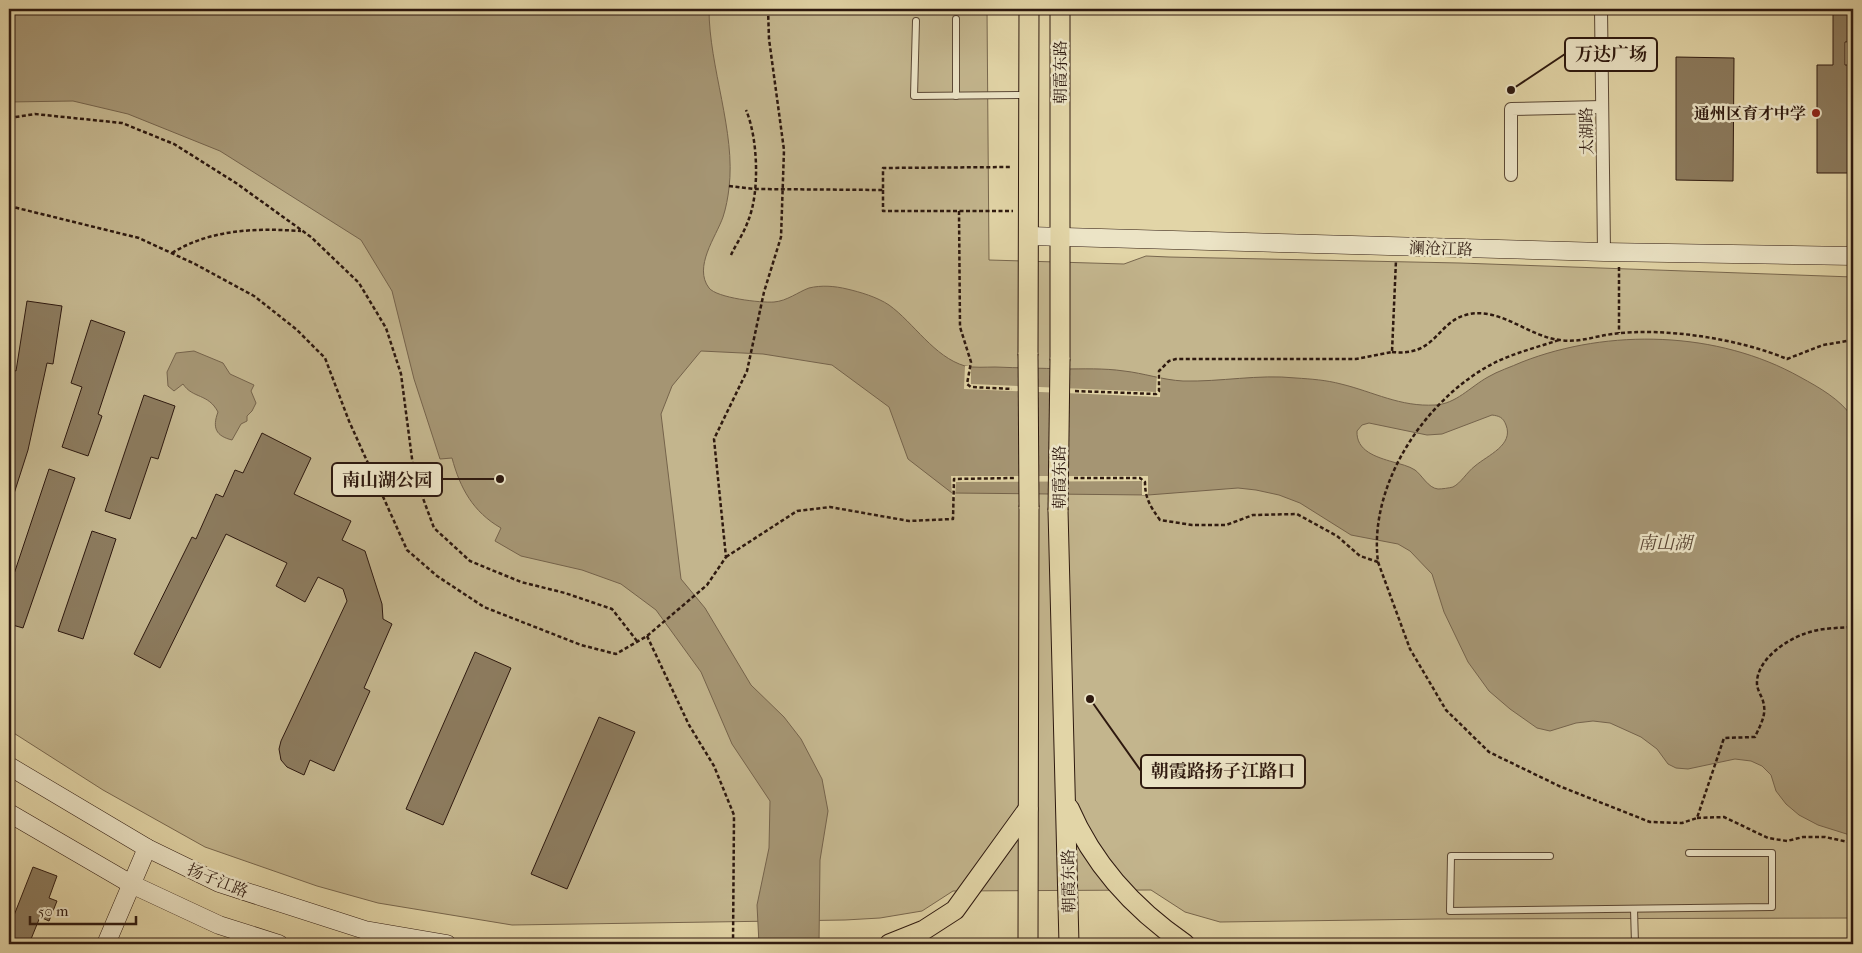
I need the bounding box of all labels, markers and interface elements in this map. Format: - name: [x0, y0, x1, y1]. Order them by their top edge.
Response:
- callout: 万达广场: [1565, 38, 1657, 71]
- street label: 朝霞东路: [1051, 40, 1070, 104]
- text: 万达广场: [1575, 44, 1647, 65]
- place label: 通州区育才中学: [1694, 104, 1806, 123]
- street label: 太湖路: [1577, 107, 1596, 155]
- marker: 通州区育才中学: [1810, 107, 1822, 119]
- street label: 澜沧江路: [1409, 238, 1473, 259]
- street label: 朝霞东路: [1050, 445, 1069, 509]
- callout: 南山湖公园: [332, 463, 442, 496]
- text: 南山湖公园: [342, 470, 432, 491]
- water label: 南山湖: [1638, 533, 1695, 554]
- callout: 朝霞路扬子江路口: [1141, 755, 1305, 788]
- text: 朝霞路扬子江路口: [1151, 761, 1295, 782]
- street label: 朝霞东路: [1058, 849, 1079, 913]
- street label: 扬子江路: [185, 860, 251, 901]
- scale bar: [30, 893, 136, 925]
- text: 50 m: [38, 902, 69, 920]

